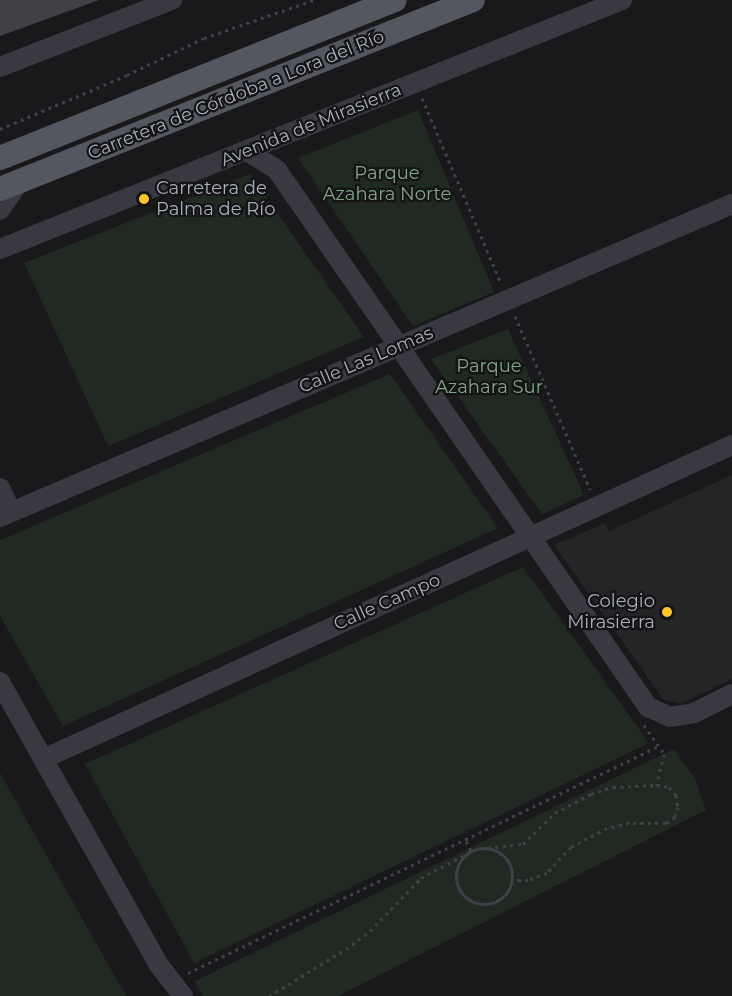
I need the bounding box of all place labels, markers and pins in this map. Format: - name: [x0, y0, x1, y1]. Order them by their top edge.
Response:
- place label: Carretera de Palma de Río: [156, 178, 275, 220]
- marker: Carretera de Palma de Río: [137, 192, 151, 206]
- place label: Colegio Mirasierra: [567, 591, 655, 634]
- marker: Colegio Mirasierra: [660, 605, 674, 619]

